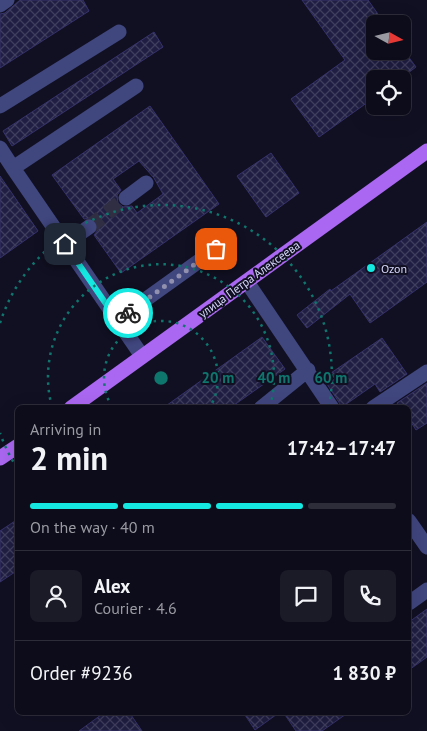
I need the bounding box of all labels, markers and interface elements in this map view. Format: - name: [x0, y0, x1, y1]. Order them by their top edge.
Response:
- north arrow: [366, 15, 411, 60]
- map controls: [366, 15, 411, 115]
- button: locate: [366, 70, 411, 115]
- pin: [44, 223, 86, 265]
- pin: [195, 228, 237, 270]
- icon: home: [51, 230, 79, 258]
- icon: bag: [202, 235, 230, 263]
- street label: улица Петра Алексеева: [195, 237, 303, 321]
- place label: Ozon: [381, 261, 407, 276]
- marker: Ozon: [365, 262, 377, 274]
- courier: [103, 288, 153, 338]
- icon: bike: [114, 299, 142, 327]
- text: 20 m: [202, 368, 234, 387]
- text: 40 m: [258, 368, 290, 387]
- text: 60 m: [315, 368, 347, 387]
- centre of rings: [152, 369, 170, 387]
- text: Arriving in: [30, 419, 101, 439]
- text: 17:42–17:47: [287, 436, 396, 460]
- text: 2 min: [30, 437, 108, 479]
- text: On the way · 40 m: [30, 517, 155, 537]
- button: person: [30, 570, 82, 622]
- button: chat: [280, 570, 332, 622]
- button: phone: [344, 570, 396, 622]
- text: Alex: [94, 574, 130, 598]
- text: Courier · 4.6: [94, 598, 177, 618]
- text: Order #9236: [30, 661, 133, 685]
- text: 1 830 ₽: [333, 661, 396, 685]

